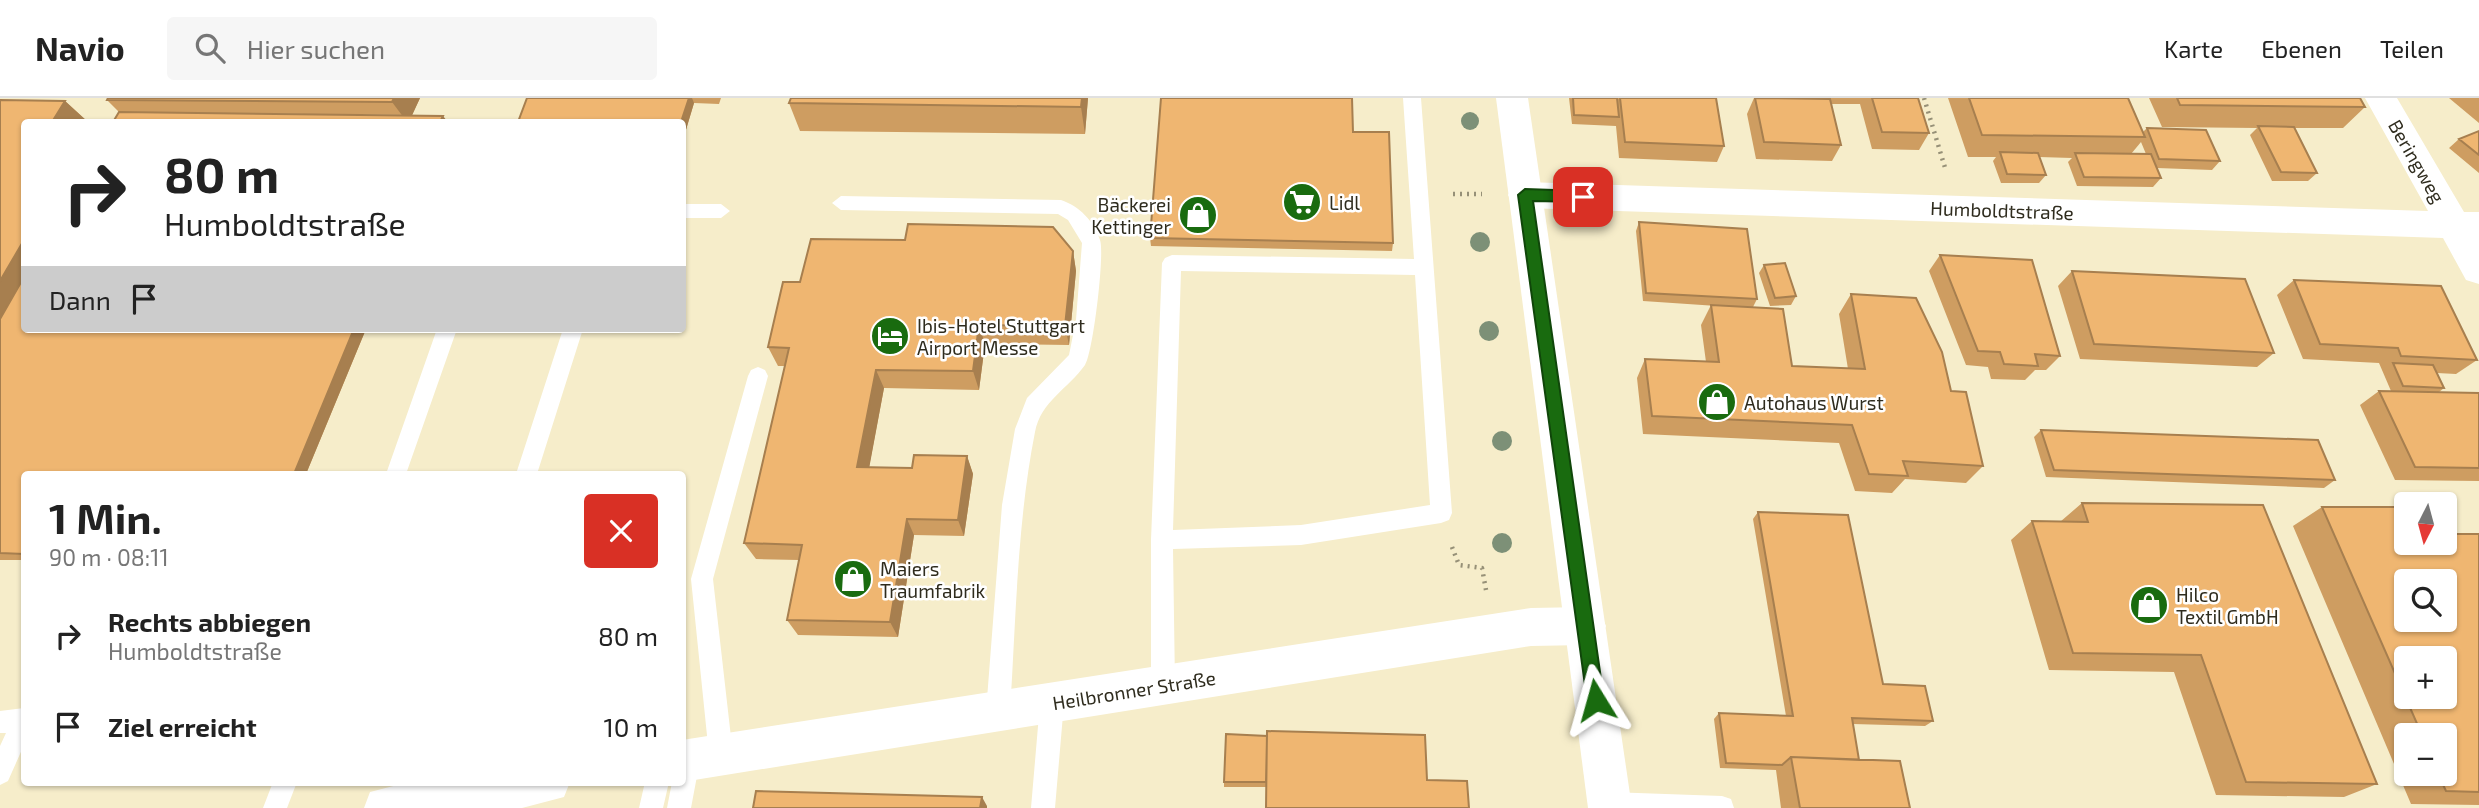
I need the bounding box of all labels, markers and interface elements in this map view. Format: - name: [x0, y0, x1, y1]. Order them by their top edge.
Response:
- search box: [167, 17, 657, 80]
- text: Navio: [35, 28, 125, 68]
- icon: search: [191, 29, 229, 67]
- text: Hier suchen: [247, 33, 385, 64]
- text: Karte: [2164, 34, 2223, 63]
- text: Ebenen: [2261, 34, 2342, 63]
- text: Teilen: [2380, 34, 2444, 63]
- street label: Beringweg: [2384, 115, 2450, 207]
- text: 80 m: [164, 144, 279, 203]
- icon: right: [49, 147, 140, 238]
- pin: [1553, 167, 1613, 227]
- icon: arrive: [1564, 178, 1602, 216]
- supermarket icon: Lidl: [1281, 181, 1323, 223]
- place label: Lidl: [1329, 191, 1360, 214]
- place label: Bäckerei Kettinger: [1091, 193, 1171, 238]
- shop icon: Bäckerei Kettinger: [1177, 194, 1219, 236]
- street label: Humboldtstraße: [1930, 196, 2074, 224]
- text: Humboldtstraße: [164, 204, 406, 242]
- icon: arrive: [125, 280, 163, 318]
- text: Dann: [49, 284, 111, 315]
- place label: Ibis-Hotel Stuttgart Airport Messe: [917, 314, 1085, 359]
- hotel icon: Ibis-Hotel Stuttgart Airport Messe: [869, 315, 911, 357]
- shop icon: Autohaus Wurst: [1696, 381, 1738, 423]
- place label: Autohaus Wurst: [1744, 391, 1884, 414]
- text: 1 Min.: [49, 492, 162, 542]
- north arrow: [2394, 492, 2457, 555]
- map controls: [2394, 492, 2457, 786]
- button: close: [584, 494, 658, 568]
- text: 90 m · 08:11: [49, 543, 169, 571]
- place label: Maiers Traumfabrik: [880, 557, 986, 602]
- shop icon: Maiers Traumfabrik: [832, 558, 874, 600]
- button: search: [2394, 569, 2457, 632]
- place label: Hilco Textil GmbH: [2176, 583, 2279, 628]
- shop icon: Hilco Textil GmbH: [2128, 584, 2170, 626]
- text: Rechts abbiegen: [108, 606, 311, 637]
- icon: right: [49, 617, 87, 655]
- text: 80 m: [598, 620, 658, 651]
- text: Humboldtstraße: [108, 637, 282, 665]
- button: +: [2394, 646, 2457, 709]
- position arrow: [1559, 663, 1633, 737]
- street label: Heilbronner Straße: [1051, 666, 1217, 714]
- icon: arrive: [49, 708, 87, 746]
- text: Ziel erreicht: [108, 711, 257, 742]
- text: 10 m: [603, 711, 658, 742]
- button: −: [2394, 723, 2457, 786]

